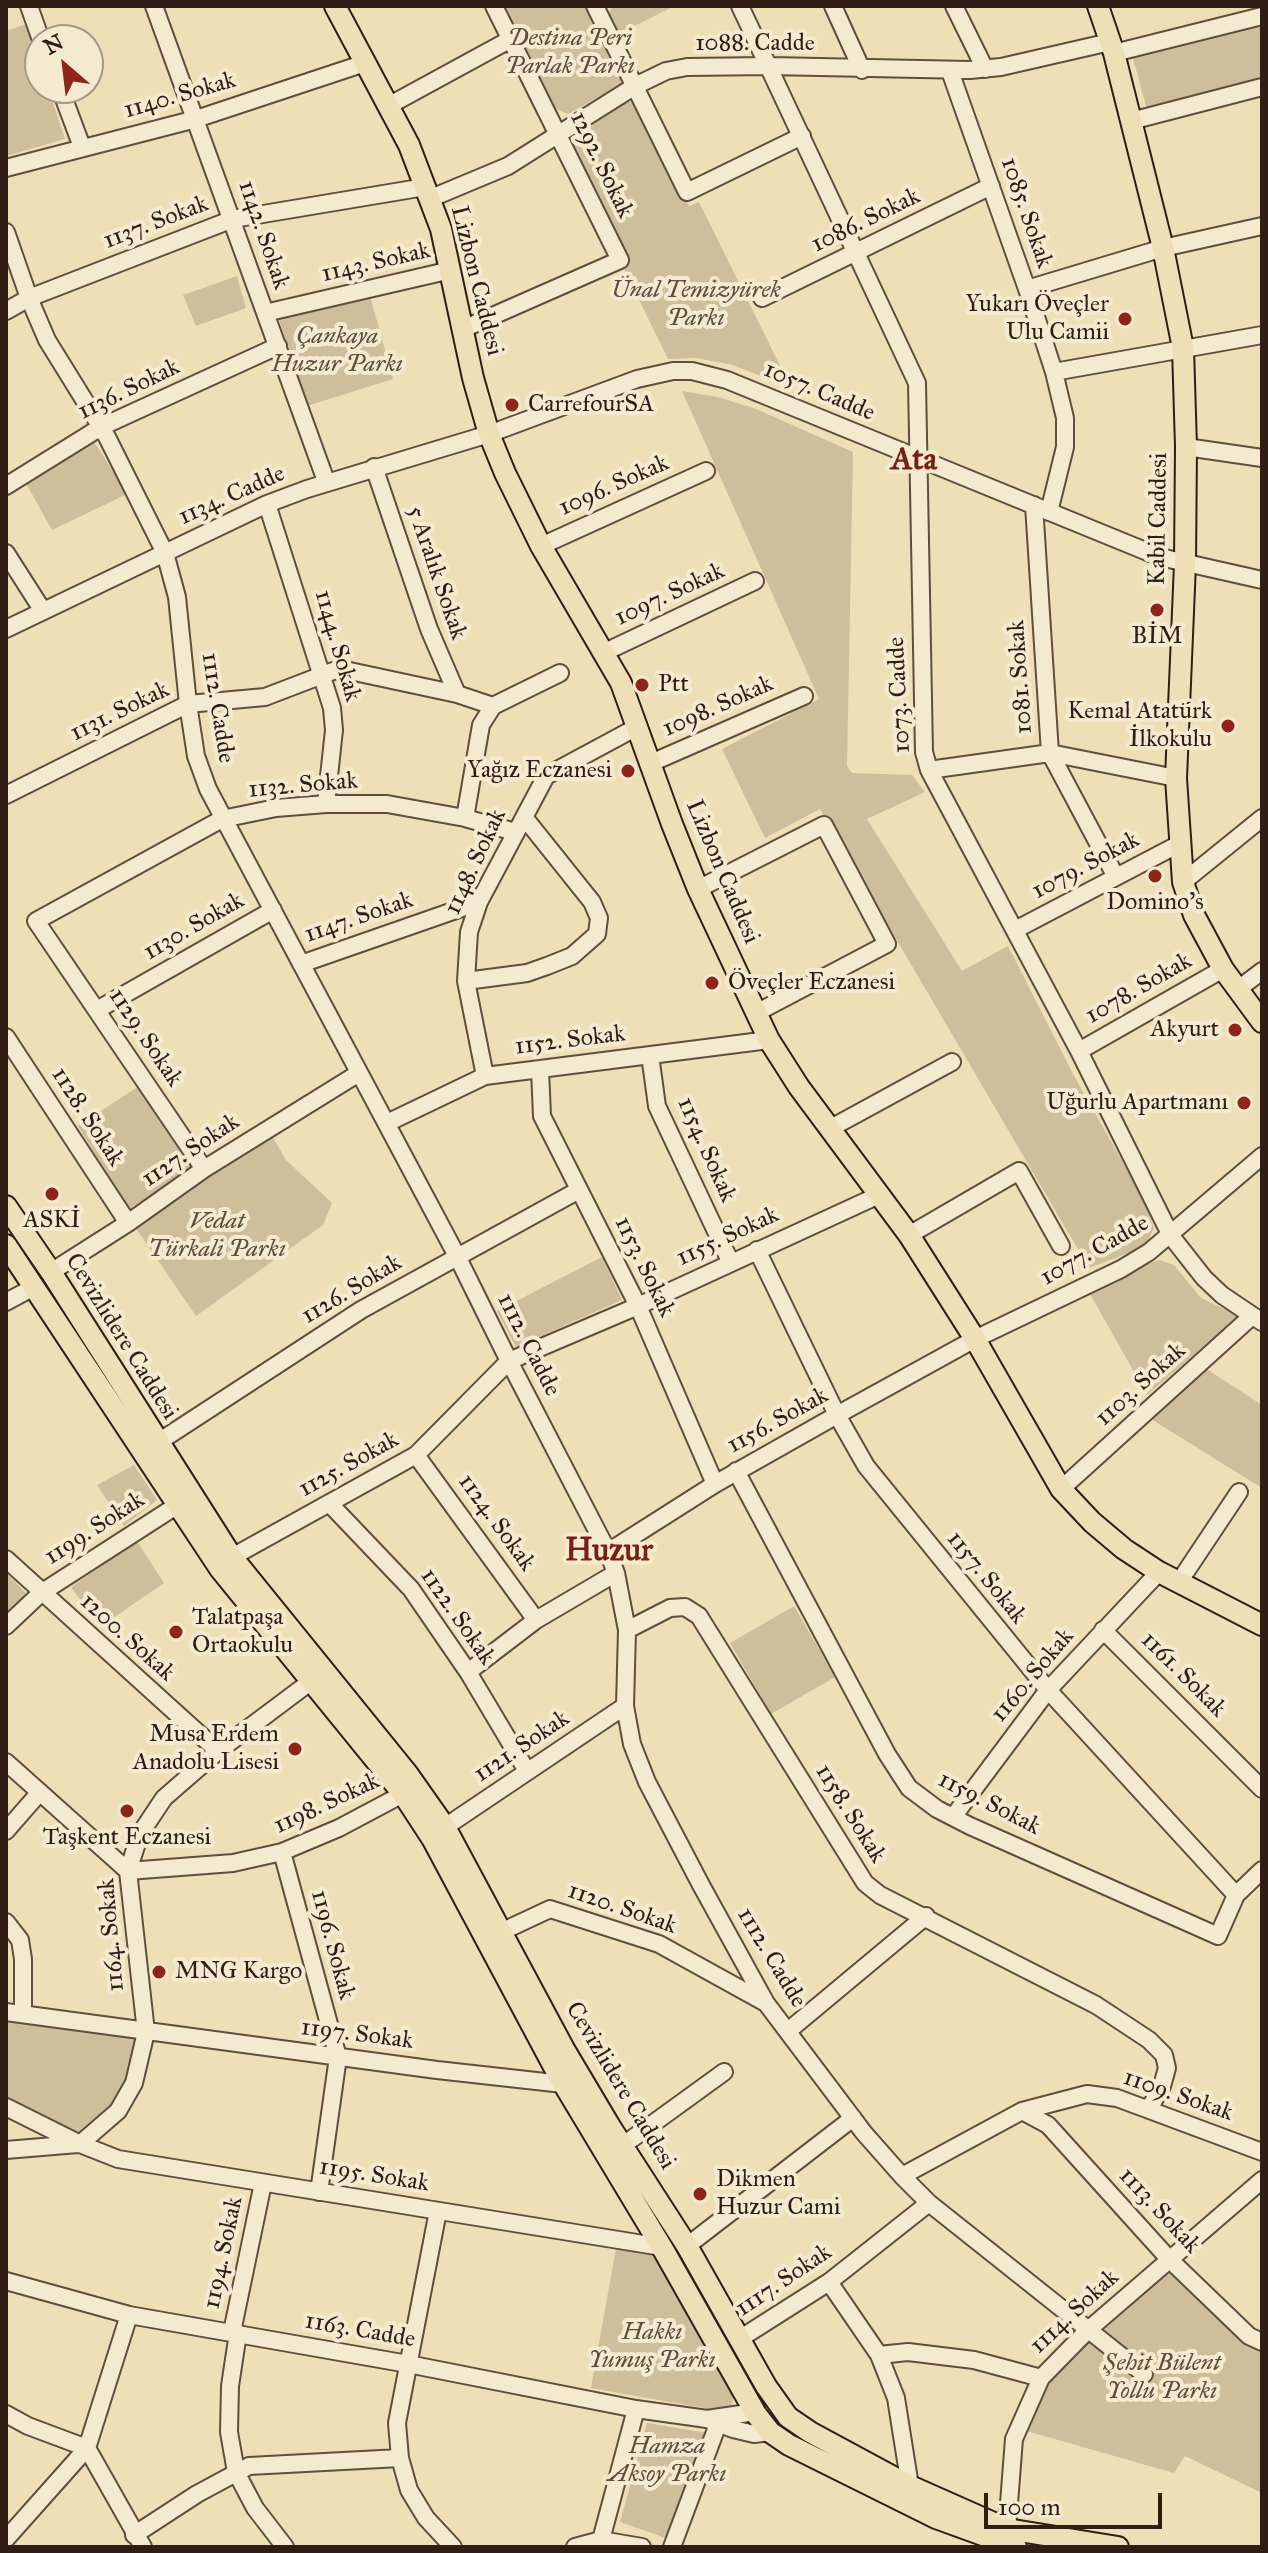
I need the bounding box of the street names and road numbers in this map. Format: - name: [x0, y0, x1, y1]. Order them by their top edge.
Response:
- street label: 1088. Cadde: [695, 30, 815, 58]
- street label: 1140. Sokak: [121, 66, 239, 126]
- street label: 1292. Sokak: [563, 107, 639, 223]
- street label: 1085. Sokak: [994, 154, 1058, 272]
- street label: 1142. Sokak: [231, 177, 295, 293]
- street label: 1086. Sokak: [807, 182, 925, 260]
- street label: 1137. Sokak: [100, 190, 212, 256]
- street label: Lizbon Caddesi: [443, 203, 509, 359]
- street label: 1143. Sokak: [319, 237, 433, 289]
- street label: 1136. Sokak: [74, 353, 184, 427]
- street label: 1057. Cadde: [759, 356, 879, 428]
- street label: 1096. Sokak: [555, 449, 673, 523]
- street label: Kabil Caddesi: [1143, 452, 1175, 586]
- street label: 1134. Cadde: [174, 460, 290, 532]
- street label: 5 Aralık Sokak: [400, 502, 472, 644]
- street label: 1097. Sokak: [611, 557, 729, 633]
- street label: 1144. Sokak: [307, 587, 367, 705]
- street label: 1081. Sokak: [1003, 619, 1039, 735]
- street label: 1073. Cadde: [883, 636, 917, 754]
- street label: 1112. Cadde: [194, 651, 240, 765]
- street label: 1098. Sokak: [658, 670, 778, 744]
- street label: 1131. Sokak: [66, 676, 174, 748]
- street label: 1132. Sokak: [247, 767, 359, 805]
- street label: Lizbon Caddesi: [679, 796, 765, 948]
- street label: 1148. Sokak: [439, 804, 513, 920]
- street label: 1079. Sokak: [1027, 826, 1145, 906]
- street label: 1147. Sokak: [301, 886, 417, 950]
- street label: 1130. Sokak: [139, 887, 249, 967]
- street label: 1078. Sokak: [1081, 947, 1197, 1031]
- street label: 1129. Sokak: [102, 983, 188, 1093]
- street label: 1152. Sokak: [513, 1020, 627, 1062]
- street label: 1128. Sokak: [44, 1062, 130, 1172]
- street label: 1154. Sokak: [670, 1093, 742, 1207]
- street label: 1127. Sokak: [137, 1108, 245, 1194]
- street label: 1155. Sokak: [673, 1201, 783, 1273]
- street label: 1077. Cadde: [1036, 1209, 1154, 1293]
- street label: 1153. Sokak: [607, 1212, 681, 1322]
- street label: Cevizlidere Caddesi: [58, 1249, 184, 1425]
- street label: 1126. Sokak: [297, 1249, 407, 1331]
- street label: 1112. Cadde: [490, 1289, 566, 1401]
- street label: 1103. Sokak: [1090, 1337, 1192, 1433]
- street label: 1156. Sokak: [723, 1382, 833, 1460]
- street label: 1125. Sokak: [294, 1426, 404, 1504]
- street label: 1124. Sokak: [451, 1469, 541, 1577]
- street label: 1199. Sokak: [40, 1486, 150, 1572]
- street label: 1157. Sokak: [940, 1526, 1032, 1630]
- street label: 1122. Sokak: [413, 1563, 501, 1671]
- street label: 1200. Sokak: [74, 1588, 180, 1688]
- street label: 1160. Sokak: [985, 1623, 1081, 1729]
- street label: 1161. Sokak: [1134, 1626, 1232, 1724]
- street label: 1121. Sokak: [469, 1705, 575, 1789]
- street label: 1158. Sokak: [808, 1759, 892, 1869]
- street label: 1159. Sokak: [933, 1766, 1045, 1842]
- street label: 1198. Sokak: [270, 1767, 384, 1841]
- street label: 1164. Sokak: [93, 1877, 131, 1993]
- street label: 1120. Sokak: [564, 1877, 680, 1941]
- street label: 1196. Sokak: [304, 1887, 360, 2003]
- street label: 1112. Cadde: [730, 1903, 812, 2013]
- street label: Cevizlidere Caddesi: [559, 1997, 681, 2175]
- street label: 1197. Sokak: [299, 2014, 415, 2056]
- street label: 1109. Sokak: [1119, 2064, 1237, 2128]
- street label: 1195. Sokak: [317, 2153, 431, 2199]
- street label: 1113. Sokak: [1112, 2162, 1206, 2260]
- street label: 1194. Sokak: [198, 2194, 250, 2312]
- street label: 1117. Sokak: [731, 2238, 837, 2324]
- street label: 1114. Sokak: [1025, 2264, 1125, 2360]
- street label: 1163. Cadde: [303, 2307, 417, 2355]

